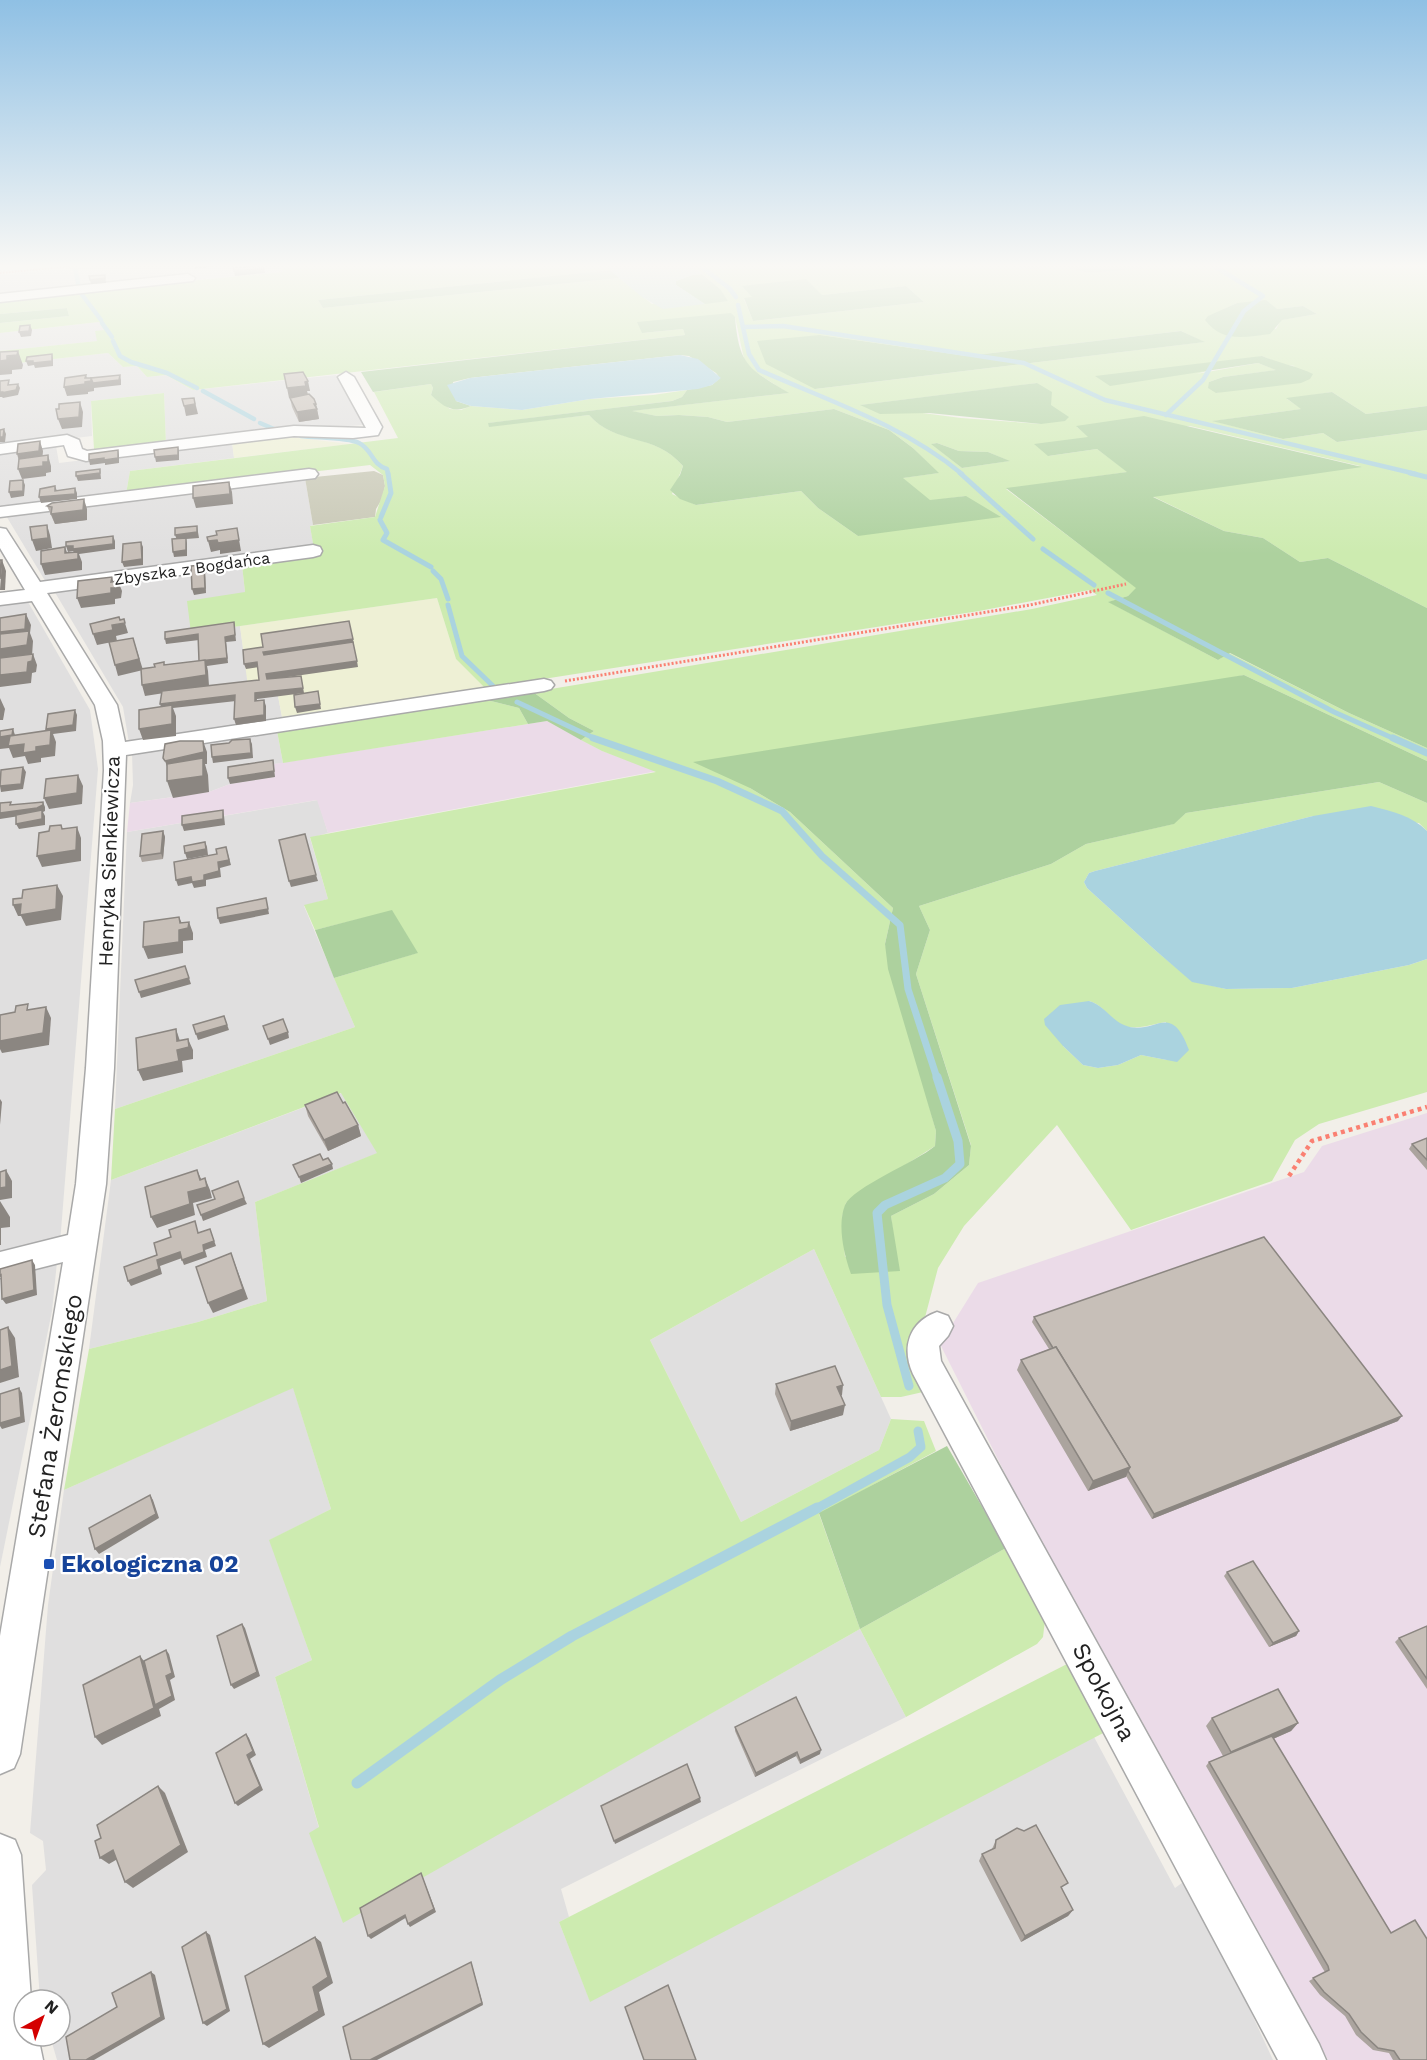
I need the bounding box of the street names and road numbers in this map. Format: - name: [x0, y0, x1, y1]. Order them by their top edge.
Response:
- street label: Zbyszka z Bogdańca: [113, 548, 271, 589]
- street label: Henryka Sienkiewicza: [93, 755, 125, 967]
- street label: Stefana Żeromskiego: [22, 1292, 88, 1540]
- street label: Spokojna: [1066, 1638, 1142, 1746]

